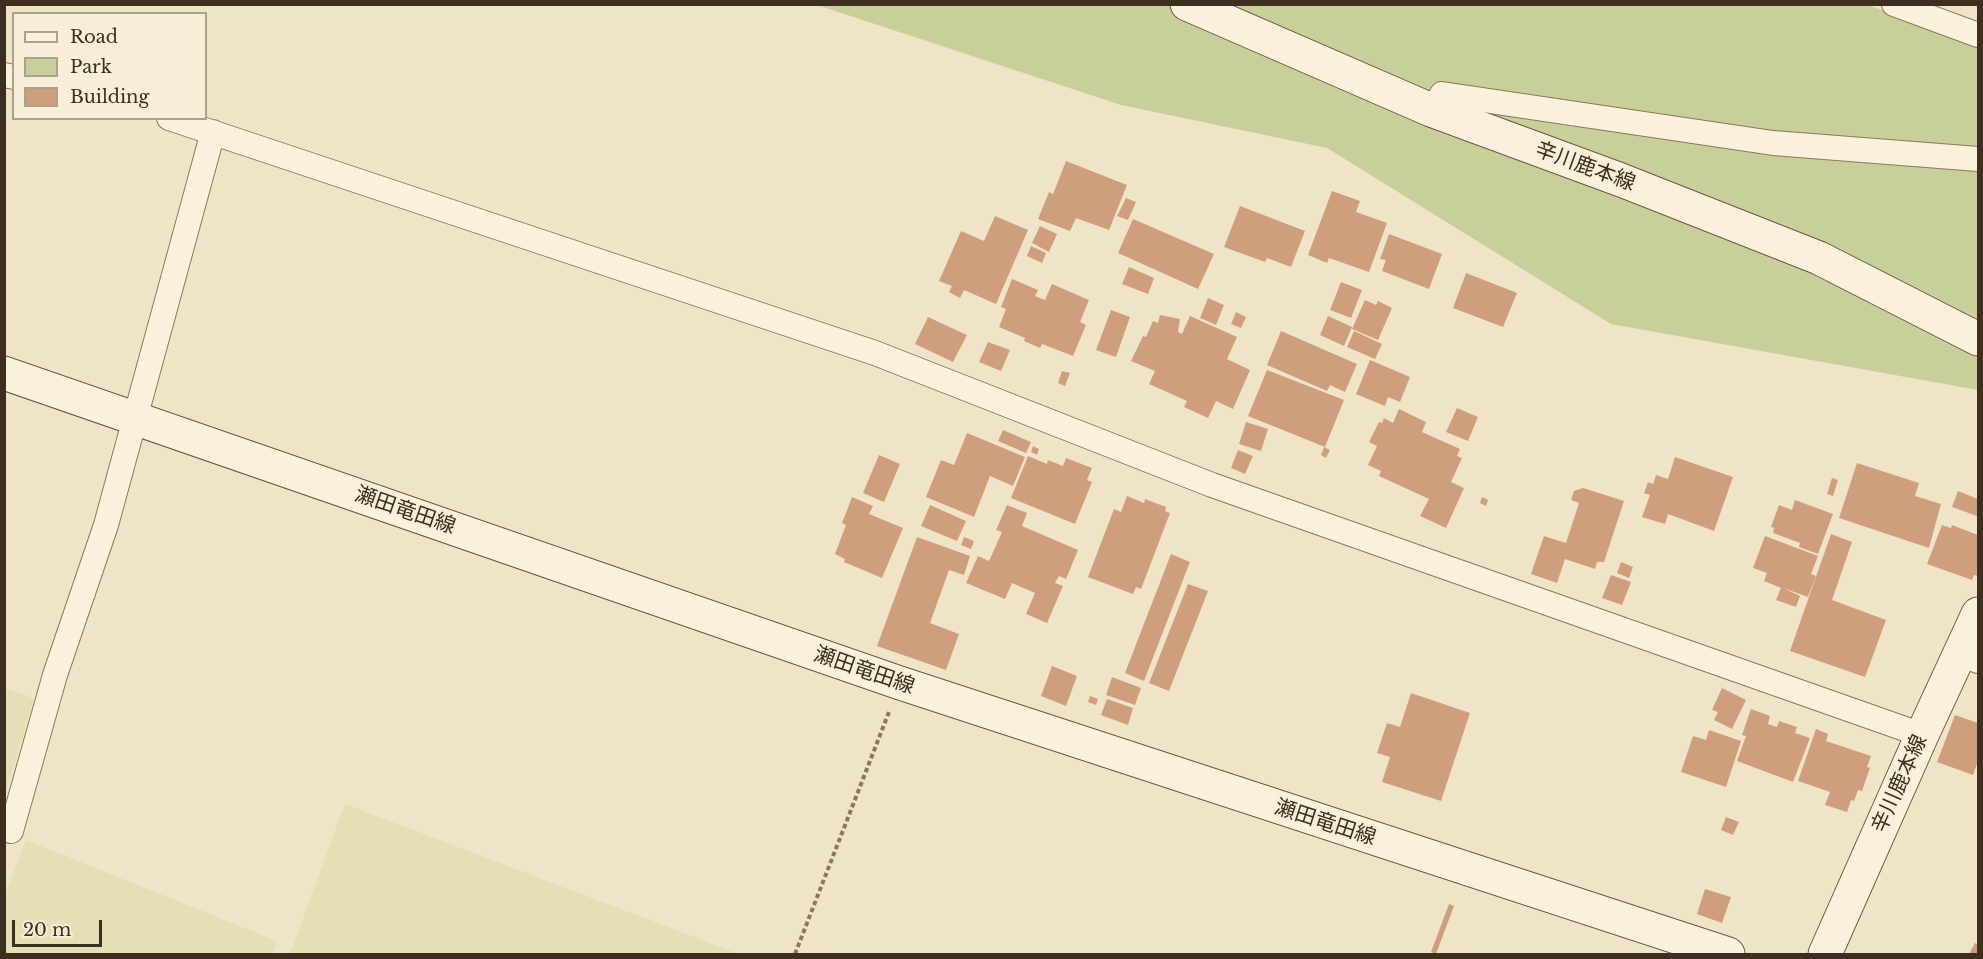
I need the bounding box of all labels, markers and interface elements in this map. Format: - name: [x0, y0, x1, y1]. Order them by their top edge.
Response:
- legend: [12, 12, 207, 120]
- text: Road: [70, 26, 118, 48]
- text: Park: [70, 56, 112, 78]
- text: Building: [70, 86, 149, 108]
- street label: 辛川鹿本線: [1531, 137, 1639, 197]
- street label: 瀬田竜田線: [351, 482, 459, 540]
- street label: 瀬田竜田線: [810, 642, 918, 700]
- street label: 辛川鹿本線: [1867, 731, 1933, 837]
- street label: 瀬田竜田線: [1271, 795, 1379, 851]
- scale bar: [15, 908, 105, 946]
- text: 20 m: [23, 919, 71, 941]

